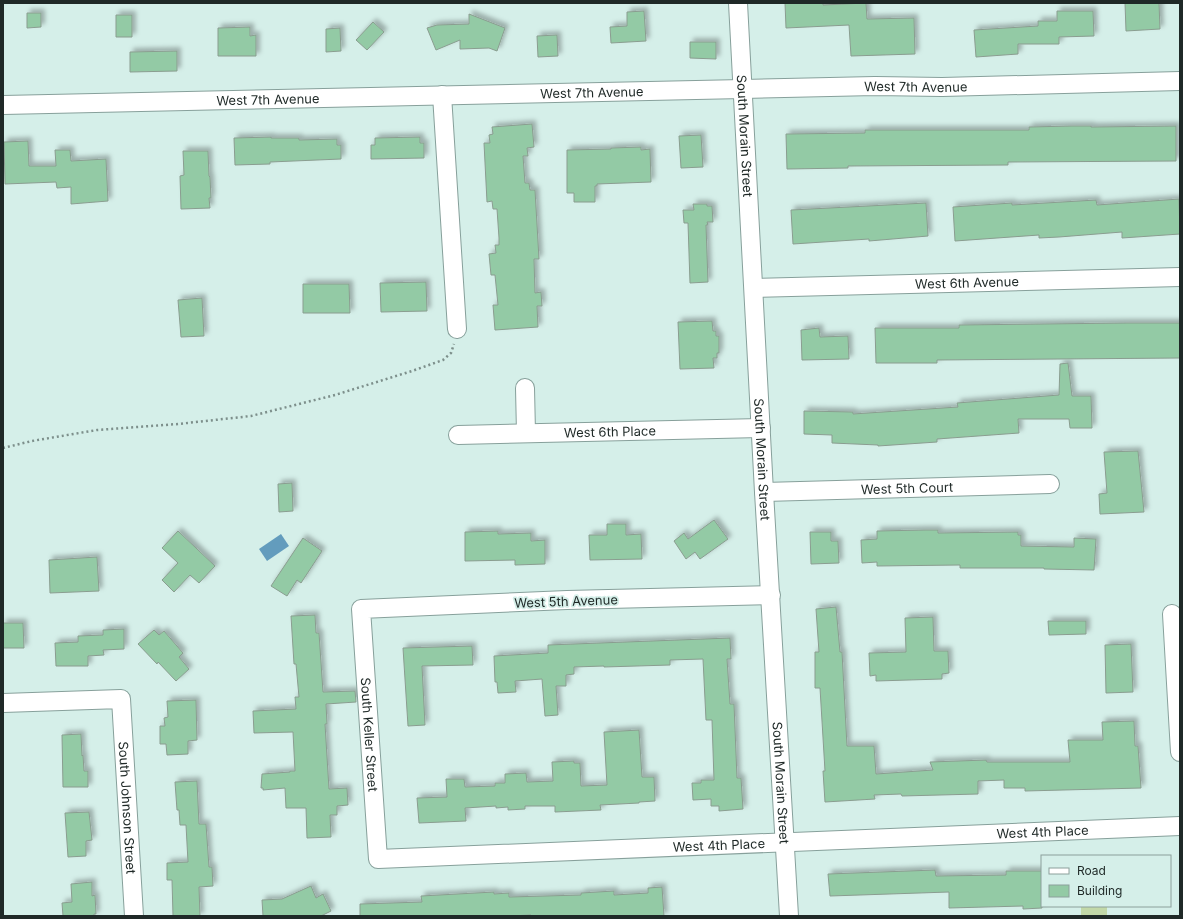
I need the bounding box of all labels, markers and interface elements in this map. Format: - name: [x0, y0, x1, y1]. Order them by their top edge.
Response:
- street label: South Morain Street: [734, 74, 756, 197]
- street label: West 7th Avenue: [864, 78, 968, 95]
- street label: West 7th Avenue: [540, 83, 644, 101]
- street label: West 7th Avenue: [216, 90, 320, 108]
- street label: West 6th Avenue: [915, 273, 1019, 292]
- street label: South Morain Street: [751, 398, 774, 521]
- street label: West 6th Place: [564, 422, 656, 441]
- street label: West 5th Court: [861, 479, 953, 497]
- street label: West 5th Avenue: [514, 591, 618, 611]
- street label: South Keller Street: [358, 677, 381, 792]
- street label: South Morain Street: [770, 721, 793, 844]
- street label: South Johnson Street: [116, 741, 139, 874]
- street label: West 4th Place: [996, 822, 1089, 842]
- street label: West 4th Place: [672, 835, 765, 855]
- legend: [1041, 855, 1171, 907]
- text: Road: [1077, 863, 1106, 878]
- text: Building: [1077, 883, 1122, 898]

